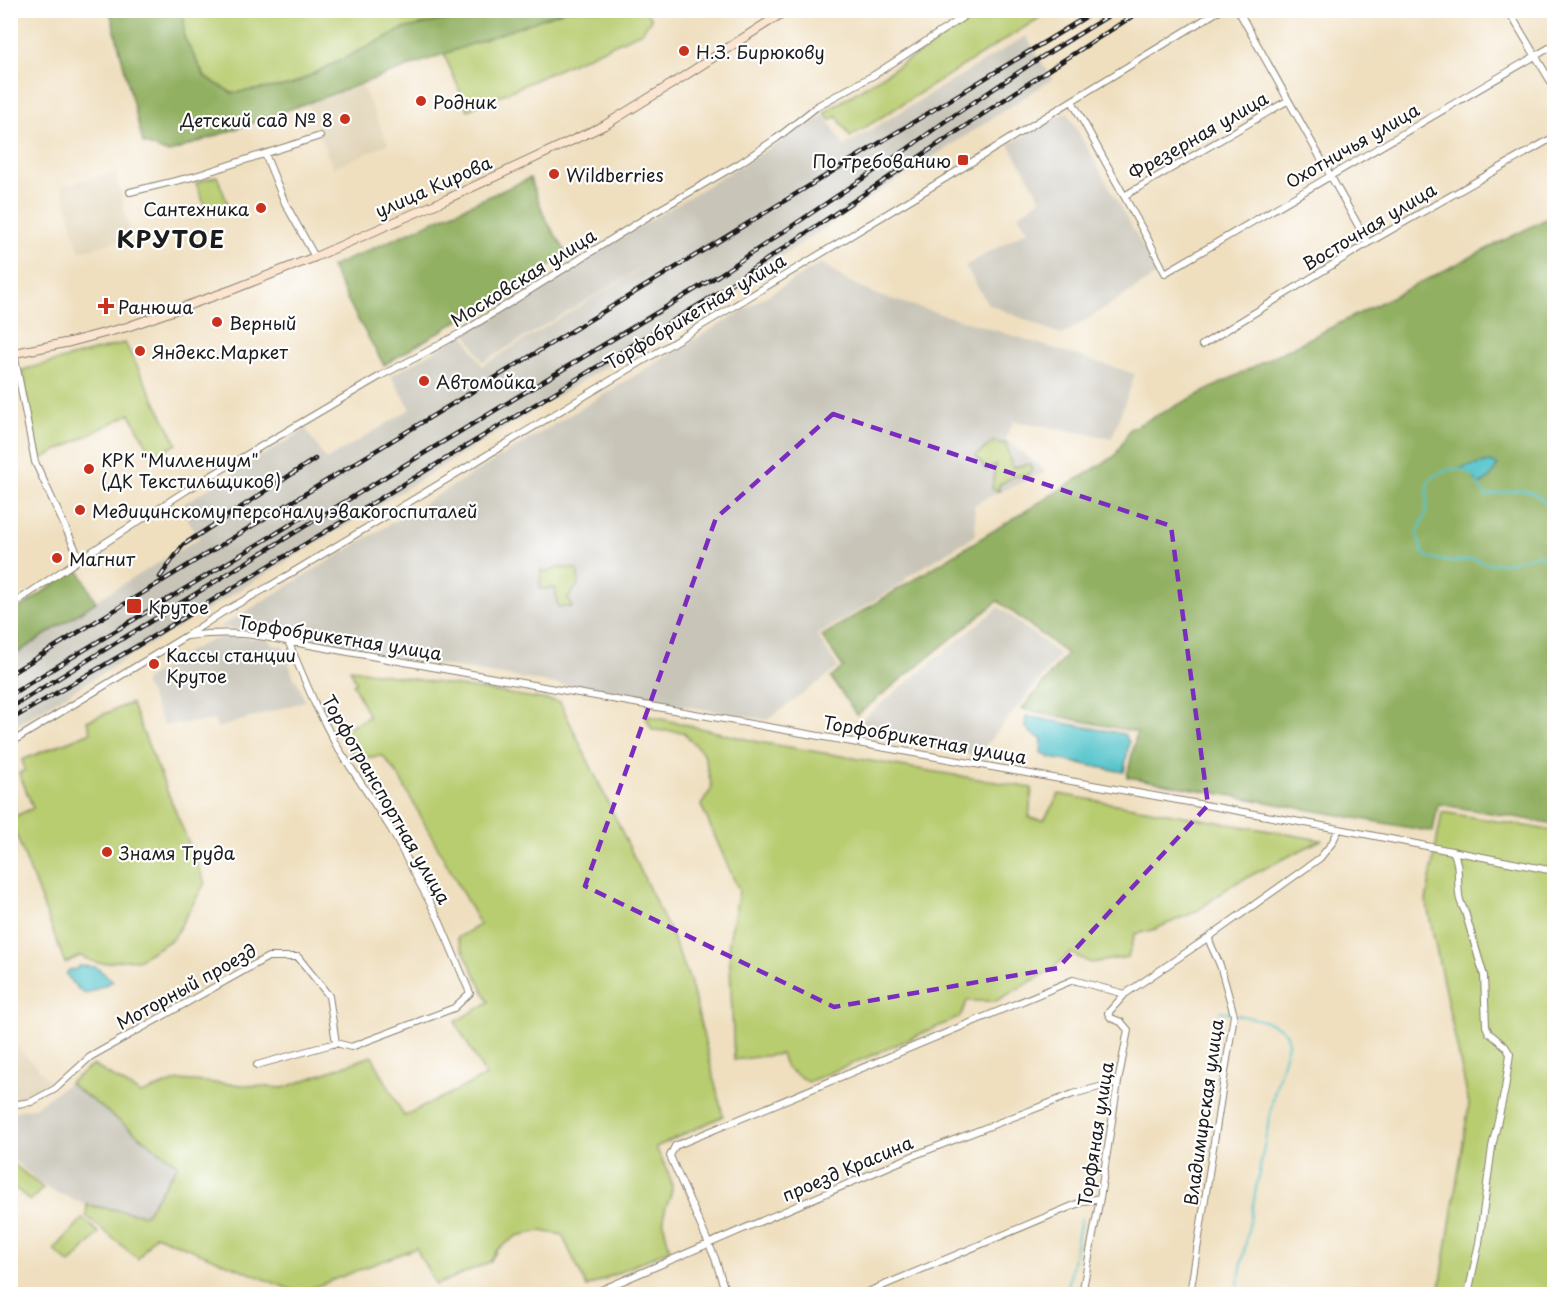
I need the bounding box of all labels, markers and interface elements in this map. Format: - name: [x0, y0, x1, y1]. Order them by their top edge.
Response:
- place label: Н.З. Бирюкову: [696, 38, 825, 65]
- marker: Н.З. Бирюкову: [677, 44, 691, 58]
- street label: Фрезерная улица: [1123, 84, 1273, 186]
- place label: Родник: [433, 88, 497, 115]
- marker: Родник: [414, 94, 428, 108]
- street label: Охотничья улица: [1280, 95, 1425, 194]
- place label: Детский сад № 8: [179, 106, 333, 133]
- marker: Детский сад № 8: [338, 112, 352, 126]
- place label: По требованию: [812, 147, 951, 174]
- street label: улица Кирова: [370, 148, 496, 224]
- marker: По требованию: [956, 153, 970, 167]
- place label: Wildberries: [566, 161, 664, 188]
- marker: Wildberries: [547, 167, 561, 181]
- street label: Восточная улица: [1297, 175, 1442, 277]
- place label: Сантехника: [143, 195, 250, 222]
- marker: Сантехника: [254, 201, 268, 215]
- district label: КРУТОЕ: [116, 220, 226, 256]
- street label: Московская улица: [445, 221, 602, 333]
- street label: Торфобрикетная улица: [600, 246, 791, 376]
- place label: Ранюша: [118, 293, 193, 320]
- marker: Ранюша: [99, 299, 113, 313]
- place label: Верный: [229, 309, 296, 336]
- marker: Верный: [210, 315, 224, 329]
- place label: Яндекс.Маркет: [152, 338, 288, 365]
- marker: Яндекс.Маркет: [133, 344, 147, 358]
- place label: Автомойка: [436, 368, 537, 395]
- marker: Автомойка: [417, 374, 431, 388]
- place label: КРК "Миллениум" (ДК Текстильщиков): [101, 446, 281, 494]
- marker: КРК "Миллениум" (ДК Текстильщиков): [82, 462, 96, 476]
- place label: Медицинскому персоналу эвакогоспиталей: [92, 497, 478, 524]
- marker: Медицинскому персоналу эвакогоспиталей: [73, 503, 87, 517]
- place label: Магнит: [69, 545, 136, 572]
- marker: Магнит: [50, 551, 64, 565]
- place label: Крутое: [148, 593, 209, 620]
- marker: Крутое: [125, 597, 143, 615]
- street label: Торфобрикетная улица: [236, 608, 445, 667]
- place label: Кассы станции Крутое: [166, 641, 296, 689]
- marker: Кассы станции Крутое: [147, 657, 161, 671]
- street label: Торфотранспортная улица: [316, 689, 459, 909]
- street label: Торфобрикетная улица: [821, 708, 1030, 770]
- place label: Знамя Труда: [118, 839, 236, 866]
- marker: Знамя Труда: [100, 845, 114, 859]
- street label: Моторный проезд: [111, 936, 261, 1036]
- street label: Владимирская улица: [1177, 1016, 1230, 1207]
- street label: Торфяная улица: [1070, 1059, 1120, 1208]
- street label: проезд Красина: [777, 1128, 917, 1208]

